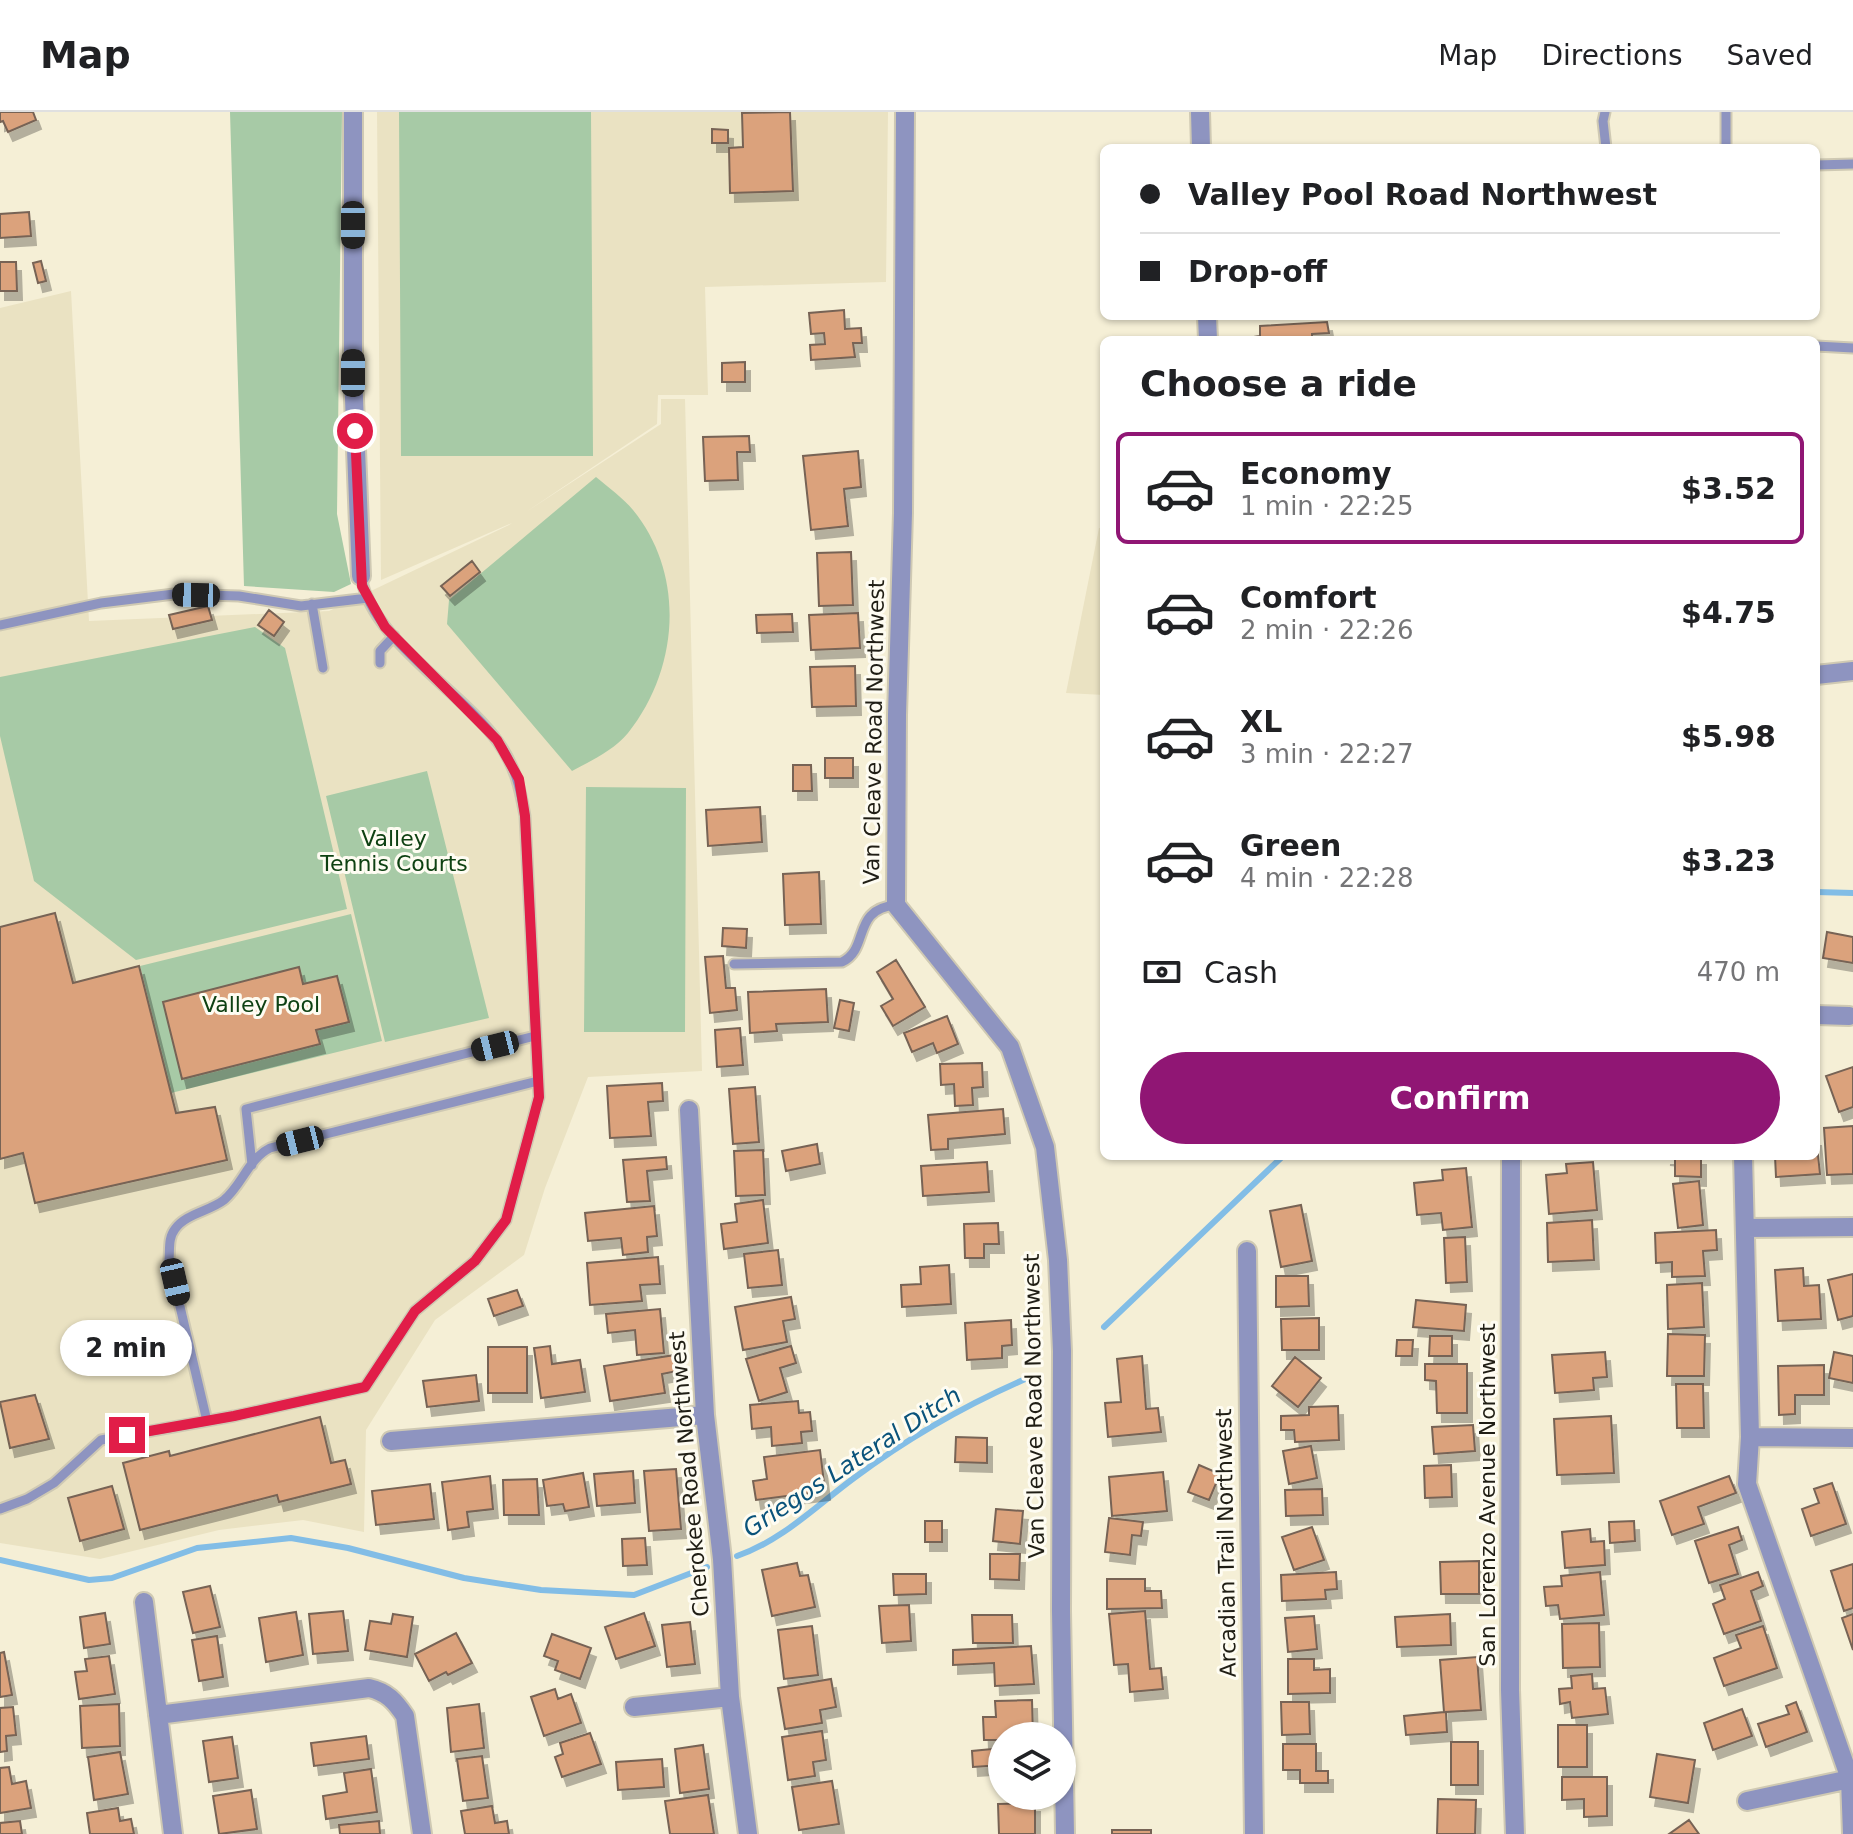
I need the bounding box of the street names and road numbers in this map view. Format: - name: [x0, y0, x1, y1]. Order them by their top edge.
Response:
- street label: Van Cleave Road Northwest: [859, 579, 889, 885]
- street label: Van Cleave Road Northwest: [1019, 1253, 1049, 1559]
- street label: San Lorenzo Avenue Northwest: [1475, 1323, 1500, 1667]
- street label: Cherokee Road Northwest: [664, 1330, 714, 1618]
- street label: Arcadian Trail Northwest: [1211, 1408, 1241, 1678]

